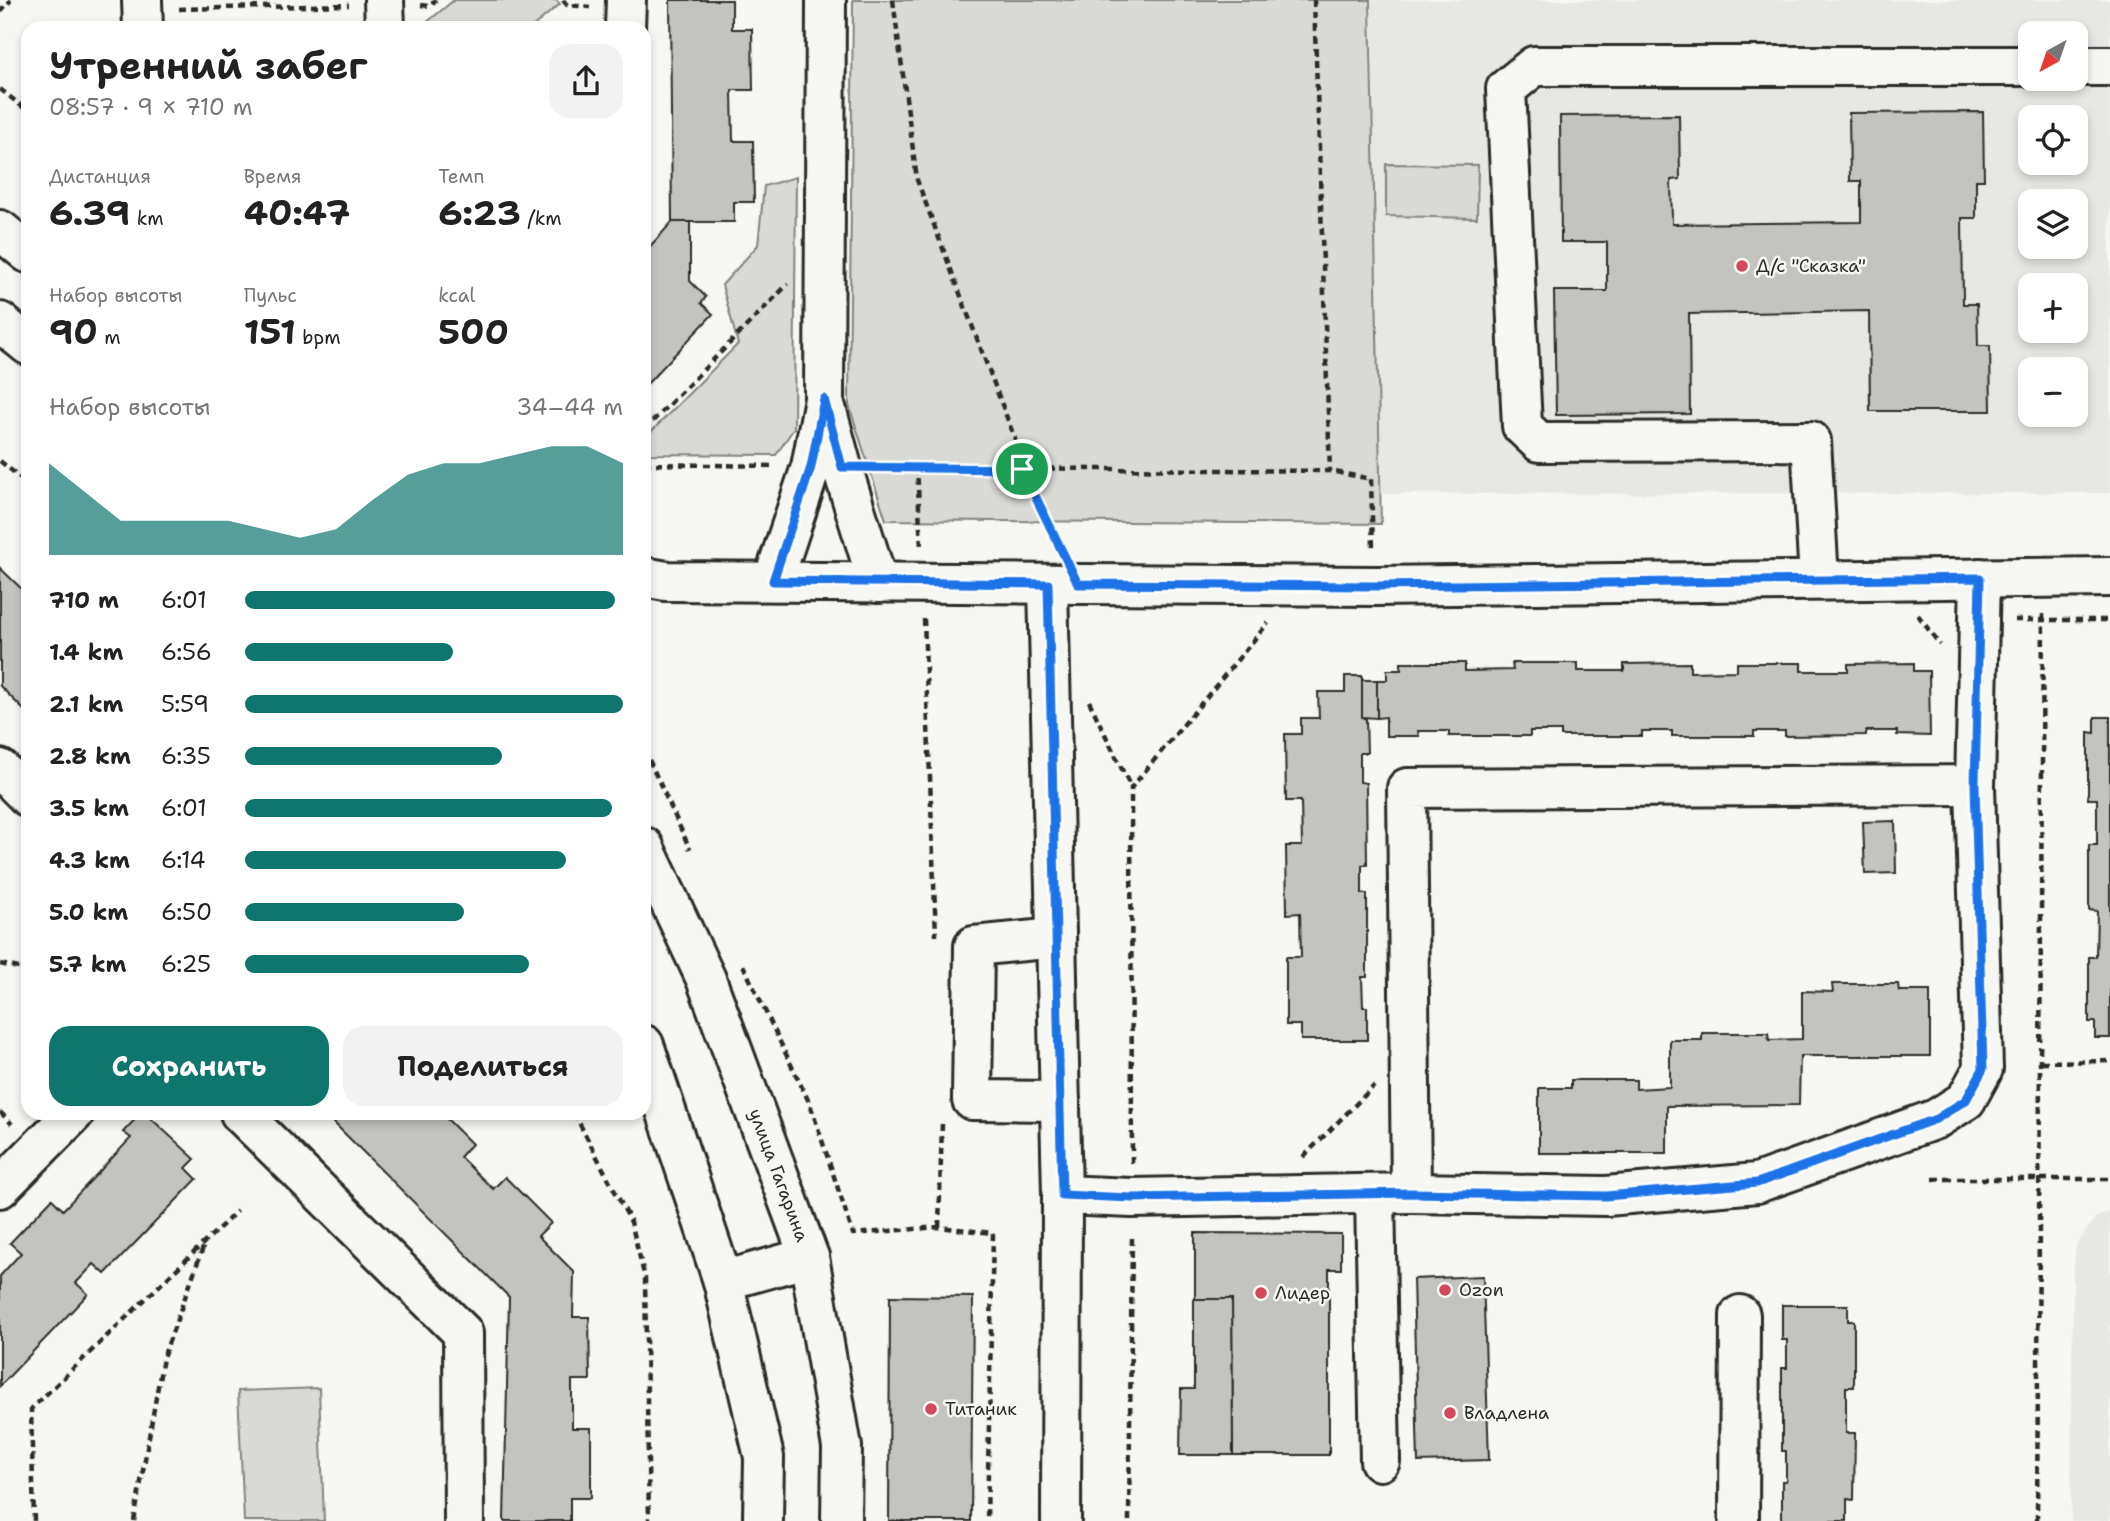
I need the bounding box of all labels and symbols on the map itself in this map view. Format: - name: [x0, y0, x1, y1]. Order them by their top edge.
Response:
- north arrow: [2018, 21, 2088, 91]
- place label: Д/с "Сказка": [1756, 254, 1866, 278]
- marker: Д/с "Сказка": [1734, 258, 1750, 274]
- pin: [992, 439, 1052, 499]
- street label: улица Гагарина: [743, 1105, 814, 1245]
- place label: Ozon: [1459, 1278, 1504, 1302]
- place label: Лидер: [1275, 1281, 1330, 1305]
- marker: Ozon: [1437, 1282, 1453, 1298]
- marker: Лидер: [1253, 1285, 1269, 1301]
- place label: Титаник: [945, 1397, 1017, 1421]
- marker: Титаник: [923, 1401, 939, 1417]
- place label: Владлена: [1464, 1401, 1549, 1425]
- marker: Владлена: [1442, 1405, 1458, 1421]

